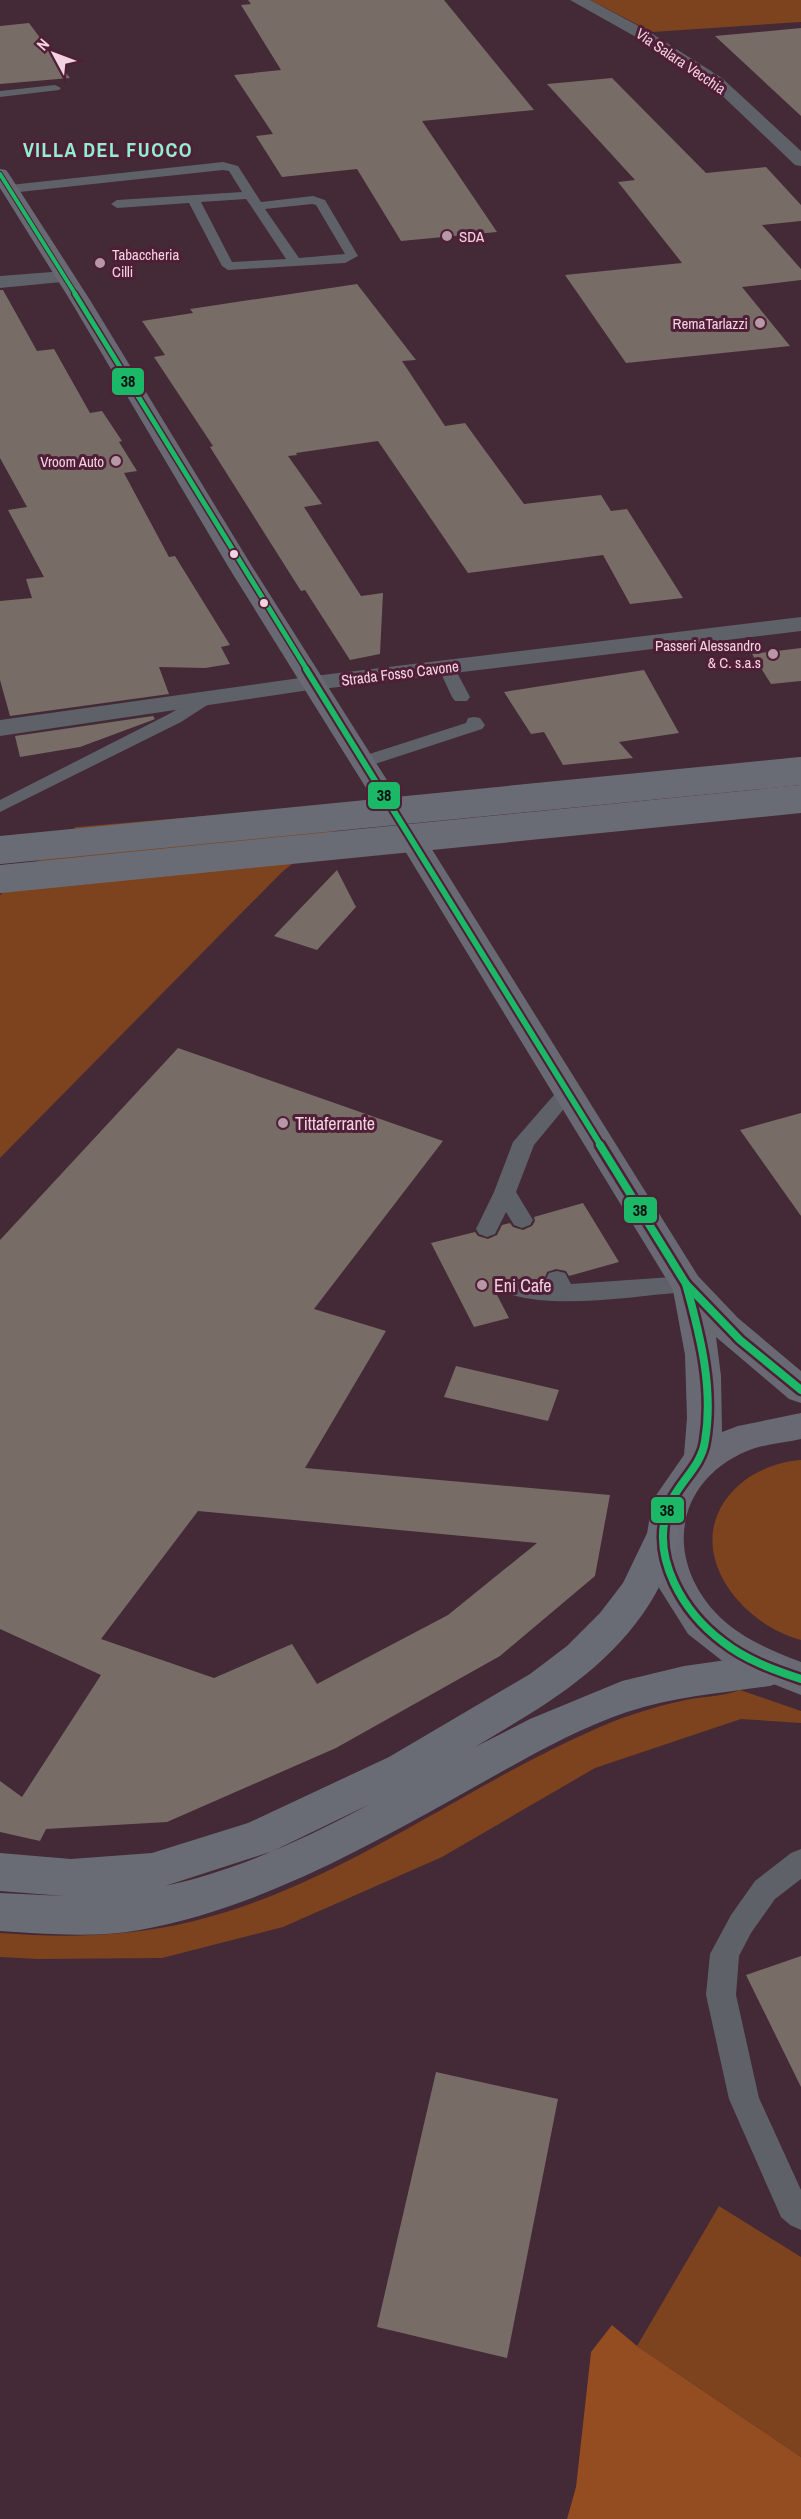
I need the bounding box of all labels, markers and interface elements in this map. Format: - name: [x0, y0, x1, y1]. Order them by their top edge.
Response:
- street label: Via Salara Vecchia: [632, 23, 730, 99]
- north arrow: [24, 24, 84, 84]
- text: N: [31, 33, 54, 55]
- district label: VILLA DEL FUOCO: [23, 136, 193, 163]
- place label: SDA: [459, 226, 485, 247]
- marker: SDA: [440, 229, 454, 243]
- place label: Tabaccheria Cilli: [112, 244, 179, 282]
- marker: Tabaccheria Cilli: [93, 256, 107, 270]
- place label: RemaTarlazzi: [673, 313, 748, 334]
- marker: RemaTarlazzi: [753, 316, 767, 330]
- line badge: 38: [111, 367, 145, 396]
- text: 38: [121, 370, 135, 392]
- place label: Vroom Auto: [40, 451, 104, 472]
- marker: Vroom Auto: [109, 454, 123, 468]
- unlabelled marker: [228, 548, 240, 560]
- unlabelled marker: [258, 597, 270, 609]
- place label: Passeri Alessandro & C. s.a.s: [655, 635, 761, 673]
- marker: Passeri Alessandro & C. s.a.s: [766, 647, 780, 661]
- street label: Strada Fosso Cavone: [340, 655, 460, 691]
- line badge: 38: [367, 781, 401, 810]
- text: 38: [377, 784, 391, 806]
- place label: Tittaferrante: [295, 1111, 375, 1136]
- marker: Tittaferrante: [276, 1116, 290, 1130]
- line badge: 38: [623, 1196, 658, 1224]
- text: 38: [633, 1199, 647, 1221]
- place label: Eni Cafe: [494, 1273, 551, 1298]
- marker: Eni Cafe: [475, 1278, 489, 1292]
- line badge: 38: [650, 1496, 685, 1524]
- text: 38: [660, 1499, 674, 1521]

